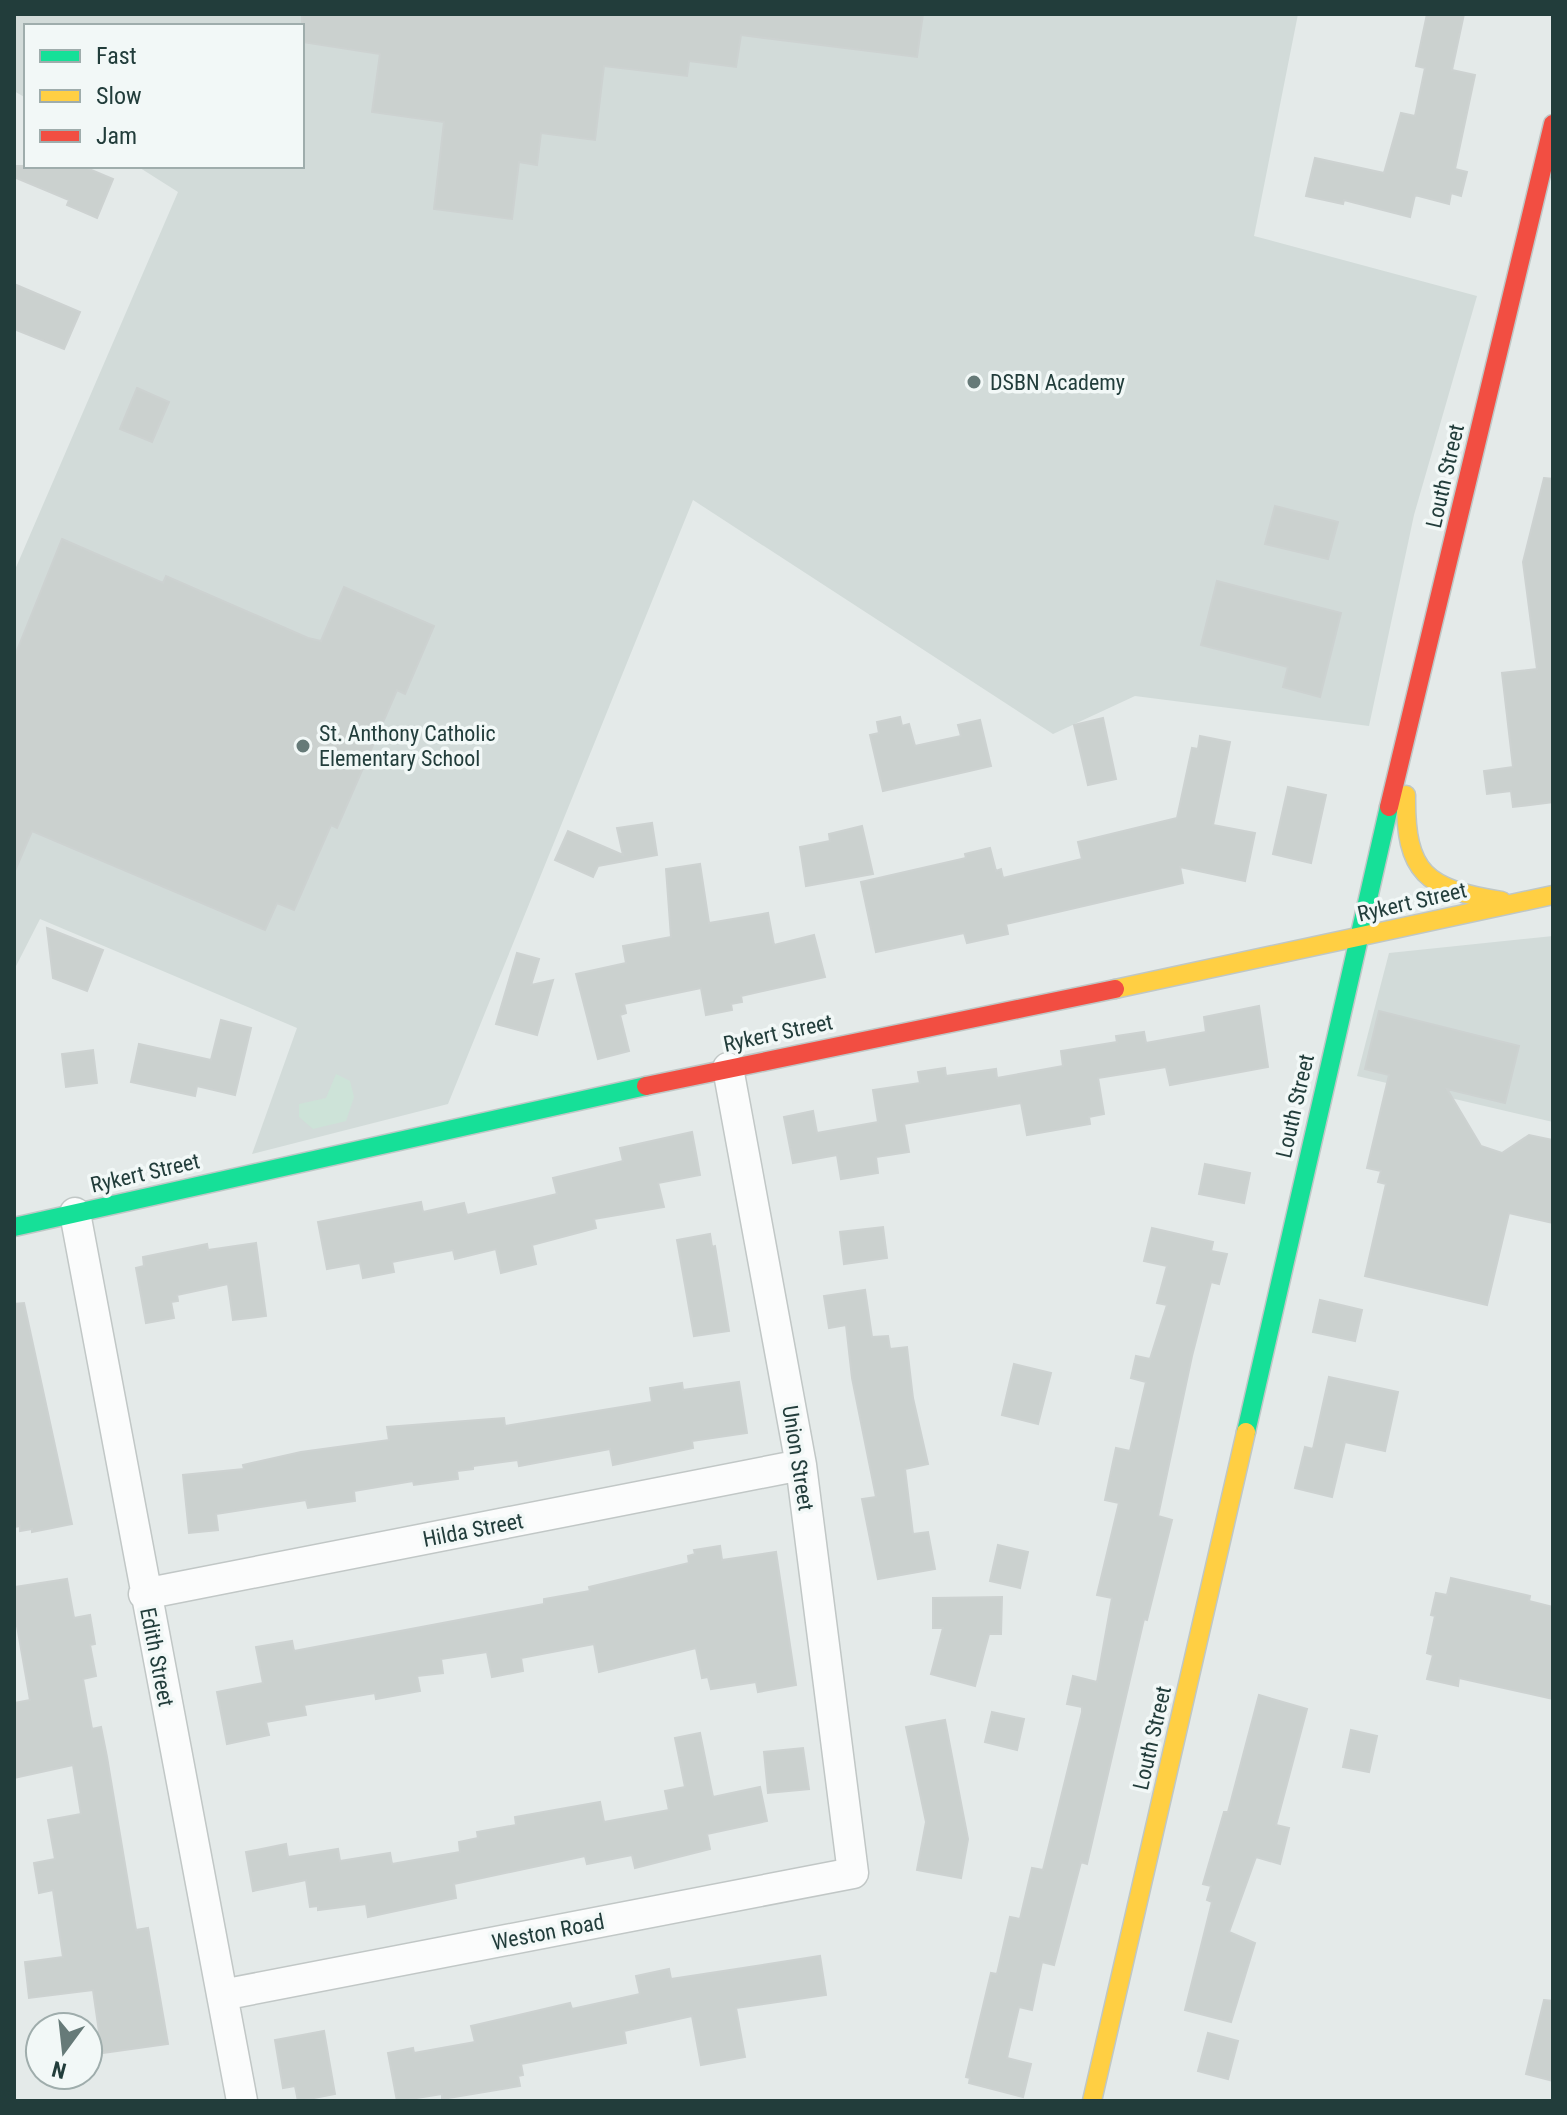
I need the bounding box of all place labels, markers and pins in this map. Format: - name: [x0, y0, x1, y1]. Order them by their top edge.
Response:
- place label: DSBN Academy: [990, 370, 1125, 395]
- marker: DSBN Academy: [965, 373, 983, 391]
- place label: St. Anthony Catholic Elementary School: [319, 721, 496, 771]
- marker: St. Anthony Catholic Elementary School: [294, 737, 312, 755]

